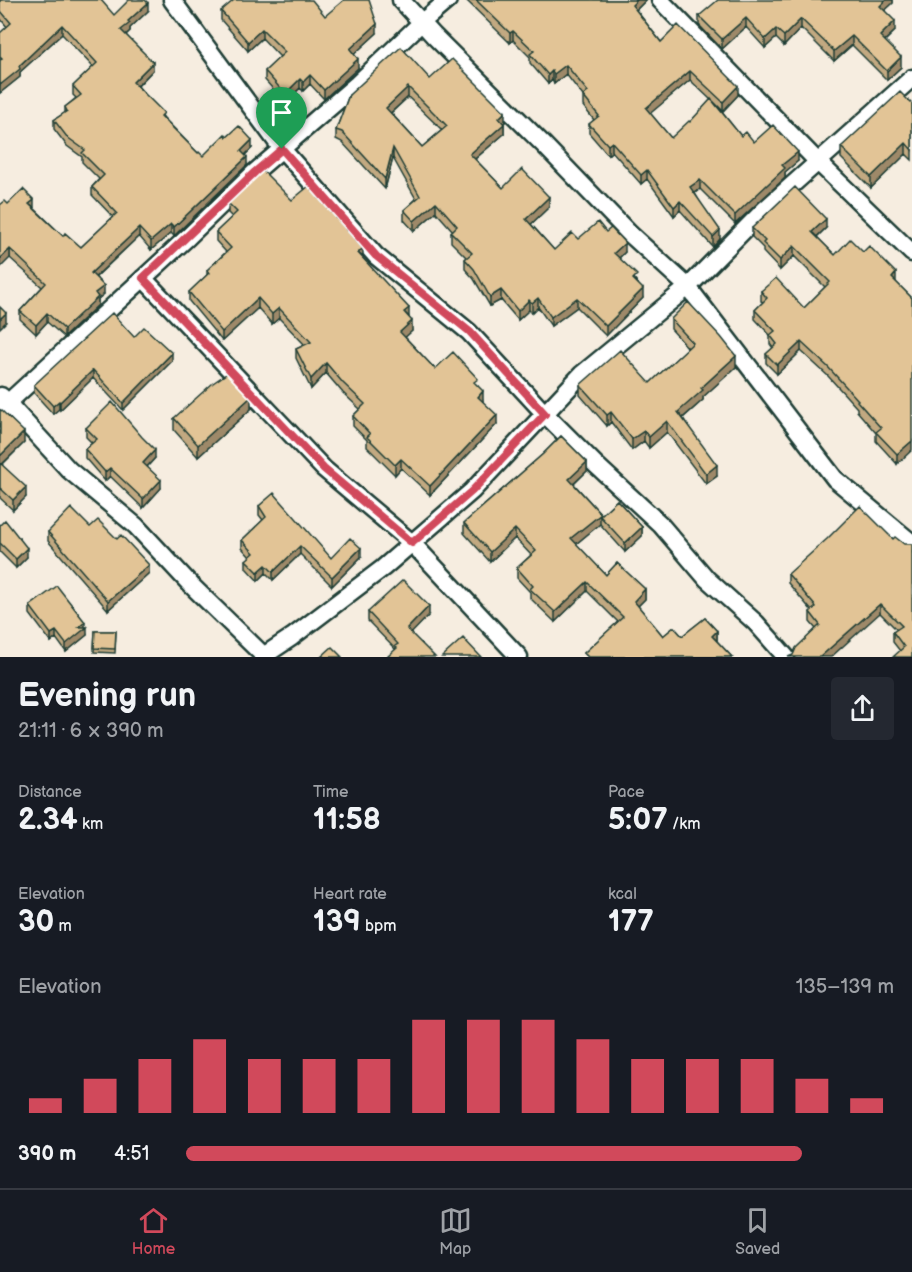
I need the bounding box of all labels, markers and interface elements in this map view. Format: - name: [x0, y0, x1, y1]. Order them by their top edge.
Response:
- pin: [256, 87, 307, 149]
- icon: arrive: [265, 96, 298, 129]
- text: Evening run: [18, 676, 196, 716]
- button: share: [831, 677, 894, 740]
- text: 21:11 · 6 × 390 m: [18, 719, 164, 743]
- text: Distance: [18, 783, 82, 802]
- text: Time: [313, 783, 348, 802]
- text: Pace: [608, 783, 644, 802]
- text: 2.34: [18, 802, 78, 838]
- text: 11:58: [313, 802, 381, 838]
- text: 5:07: [608, 802, 668, 838]
- text: km: [78, 815, 103, 834]
- text: /km: [668, 815, 700, 834]
- text: Elevation: [18, 885, 85, 904]
- text: Heart rate: [313, 885, 387, 904]
- text: kcal: [608, 885, 637, 904]
- text: 30: [18, 904, 54, 940]
- text: 139: [313, 904, 361, 940]
- text: 177: [608, 904, 654, 940]
- text: m: [54, 917, 72, 936]
- text: bpm: [361, 917, 397, 936]
- text: Elevation: [18, 975, 101, 999]
- text: 135–139 m: [796, 975, 894, 999]
- text: 390 m: [18, 1142, 76, 1166]
- text: 4:51: [114, 1142, 149, 1166]
- tab: Home: [132, 1204, 175, 1259]
- tab: Map: [439, 1204, 472, 1259]
- tab: Saved: [735, 1204, 780, 1259]

